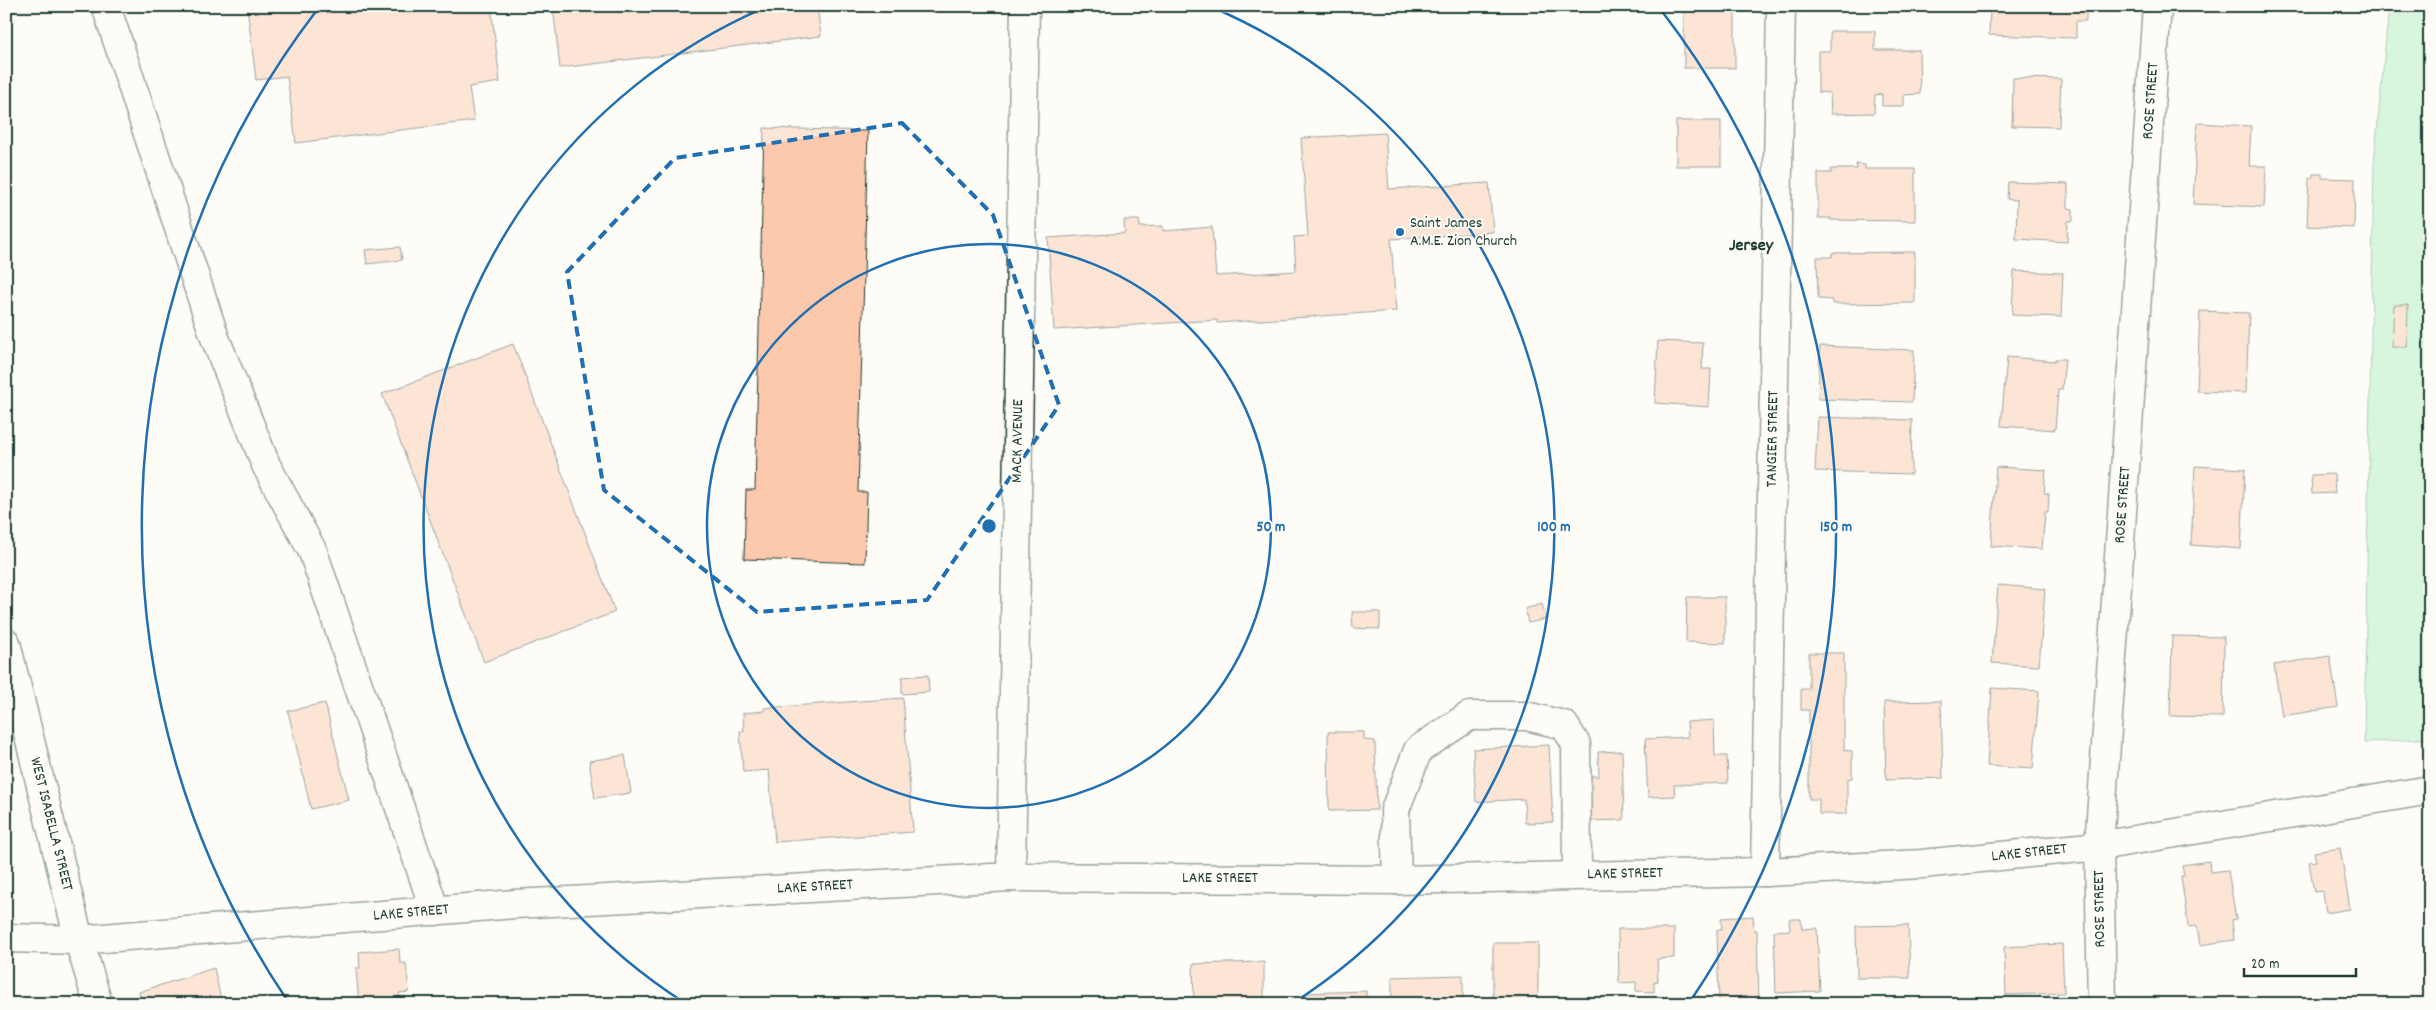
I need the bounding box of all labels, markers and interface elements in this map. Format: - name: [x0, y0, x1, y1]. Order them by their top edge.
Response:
- street label: ROSE STREET: [2137, 61, 2165, 140]
- place label: Saint James A.M.E. Zion Church: [1410, 212, 1517, 253]
- marker: Saint James A.M.E. Zion Church: [1394, 226, 1406, 238]
- district label: Jersey: [1729, 234, 1774, 259]
- street label: TANGIER STREET: [1761, 390, 1785, 488]
- street label: MACK AVENUE: [1006, 398, 1030, 483]
- street label: ROSE STREET: [2109, 465, 2137, 544]
- centre of rings: [980, 517, 998, 535]
- text: 50 m: [1257, 517, 1285, 539]
- text: 100 m: [1537, 517, 1571, 539]
- text: 150 m: [1820, 517, 1852, 539]
- street label: WEST ISABELLA STREET: [23, 755, 79, 894]
- street label: LAKE STREET: [1990, 838, 2068, 868]
- street label: LAKE STREET: [1587, 862, 1664, 886]
- street label: LAKE STREET: [1182, 867, 1258, 890]
- street label: ROSE STREET: [2088, 870, 2112, 948]
- street label: LAKE STREET: [777, 874, 854, 900]
- street label: LAKE STREET: [372, 898, 450, 928]
- scale bar: [2244, 945, 2356, 977]
- text: 20 m: [2251, 954, 2279, 976]

